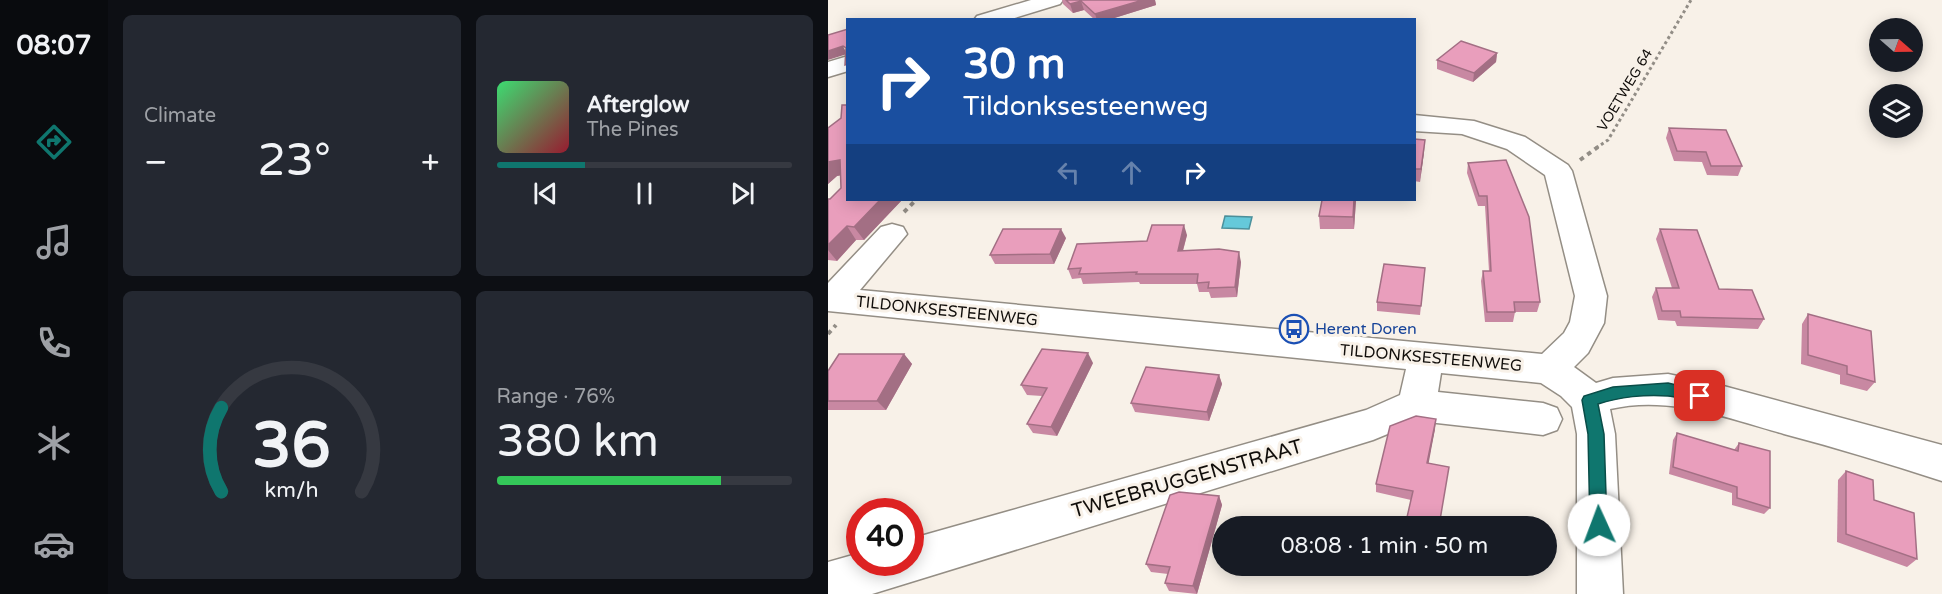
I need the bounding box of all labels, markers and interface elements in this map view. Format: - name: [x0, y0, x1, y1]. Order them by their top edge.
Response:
- north arrow: [1869, 18, 1923, 72]
- map controls: [1869, 18, 1923, 138]
- text: 08:07: [17, 29, 91, 62]
- text: 30 m: [963, 39, 1065, 90]
- icon: right: [864, 42, 942, 120]
- street label: VOETWEG 64: [1594, 46, 1656, 134]
- button: layers: [1869, 84, 1923, 138]
- text: Tildonksesteenweg: [963, 90, 1209, 123]
- text: Afterglow: [587, 92, 689, 118]
- text: Climate: [144, 104, 216, 128]
- text: The Pines: [587, 118, 679, 142]
- icon: directions: [33, 121, 75, 163]
- text: 23°: [257, 134, 331, 188]
- text: −: [144, 143, 168, 182]
- text: +: [421, 143, 439, 182]
- icon: left: [1052, 156, 1085, 189]
- icon: ahead: [1115, 156, 1148, 189]
- icon: right: [1178, 156, 1211, 189]
- icon: previous: [529, 177, 562, 210]
- icon: pause: [628, 177, 661, 210]
- icon: next: [726, 177, 759, 210]
- icon: music: [33, 221, 75, 263]
- street label: TILDONKSESTEENWEG: [855, 291, 1039, 331]
- bus stop icon: Herent Doren: [1278, 313, 1310, 345]
- place label: Herent Doren: [1315, 319, 1417, 339]
- icon: phone: [33, 322, 75, 364]
- street label: TILDONKSESTEENWEG: [1339, 340, 1523, 376]
- pin: [1674, 370, 1725, 421]
- icon: arrive: [1683, 379, 1716, 412]
- text: Range · 76%: [497, 385, 615, 409]
- text: 36: [253, 409, 331, 484]
- text: 380 km: [497, 415, 659, 469]
- icon: climate: [33, 422, 75, 464]
- street label: TWEEBRUGGENSTRAAT: [1069, 435, 1305, 523]
- text: km/h: [265, 477, 319, 503]
- position arrow: [1567, 493, 1631, 557]
- speed limit sign: 40: [846, 498, 924, 576]
- icon: car: [33, 523, 75, 565]
- text: 08:08 · 1 min · 50 m: [1281, 533, 1488, 559]

